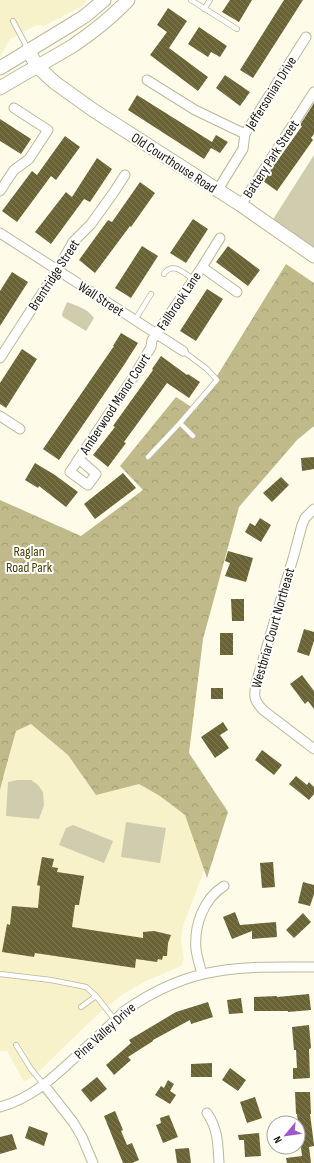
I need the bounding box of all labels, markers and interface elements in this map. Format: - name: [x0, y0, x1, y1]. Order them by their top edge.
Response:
- street label: Jeffersonian Drive: [241, 53, 300, 134]
- street label: Battery Park Street: [239, 117, 303, 201]
- street label: Old Courthouse Road: [128, 129, 220, 197]
- street label: Brentridge Street: [25, 236, 83, 314]
- street label: Fallbrook Lane: [153, 269, 205, 333]
- street label: Wall Street: [75, 278, 127, 320]
- street label: Amberwood Manor Court: [75, 350, 154, 459]
- park label: Raglan Road Park: [6, 543, 53, 576]
- street label: Westbriar Court Northeast: [248, 566, 298, 690]
- street label: Pine Valley Drive: [71, 999, 139, 1063]
- north arrow: [266, 1115, 306, 1155]
- text: N: [271, 1134, 285, 1145]

